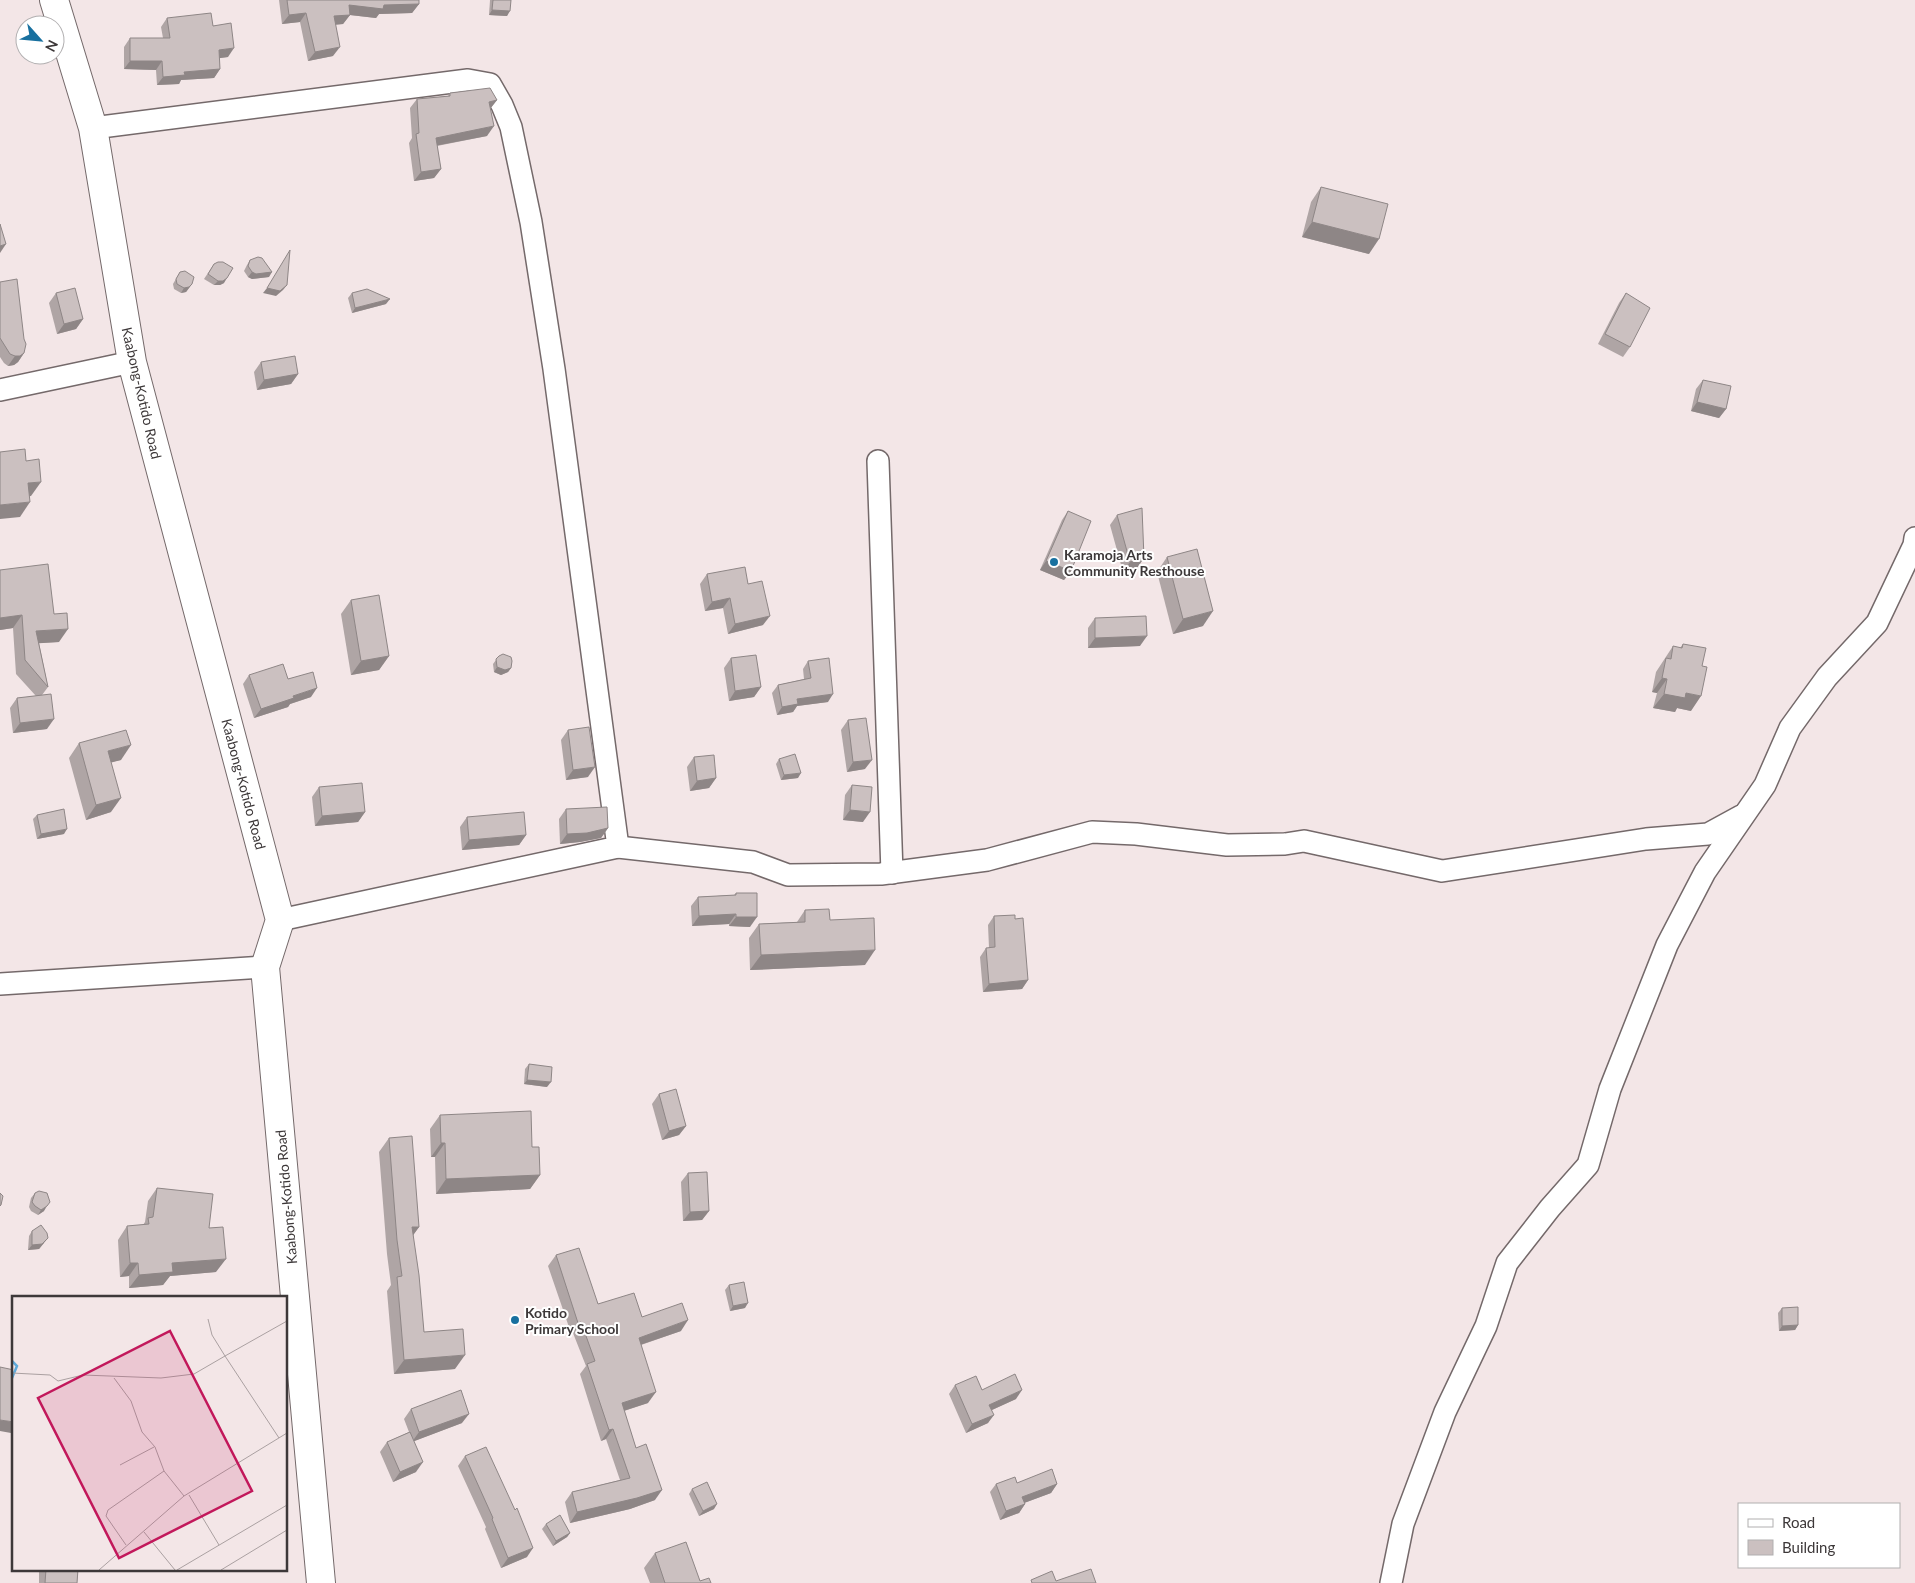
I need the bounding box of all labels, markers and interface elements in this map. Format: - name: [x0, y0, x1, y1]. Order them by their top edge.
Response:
- north arrow: [15, 15, 65, 65]
- text: N: [42, 37, 62, 55]
- street label: Kaabong-Kotido Road: [119, 325, 165, 461]
- place label: Karamoja Arts Community Resthouse: [1064, 546, 1205, 579]
- marker: Karamoja Arts Community Resthouse: [1048, 556, 1060, 568]
- street label: Kaabong-Kotido Road: [218, 717, 270, 851]
- street label: Kaabong-Kotido Road: [272, 1129, 300, 1265]
- inset map: [12, 1296, 288, 1570]
- place label: Kotido Primary School: [525, 1304, 619, 1337]
- marker: Kotido Primary School: [509, 1314, 521, 1326]
- legend: [1738, 1503, 1900, 1568]
- text: Road: [1782, 1513, 1815, 1531]
- text: Building: [1782, 1538, 1835, 1556]

